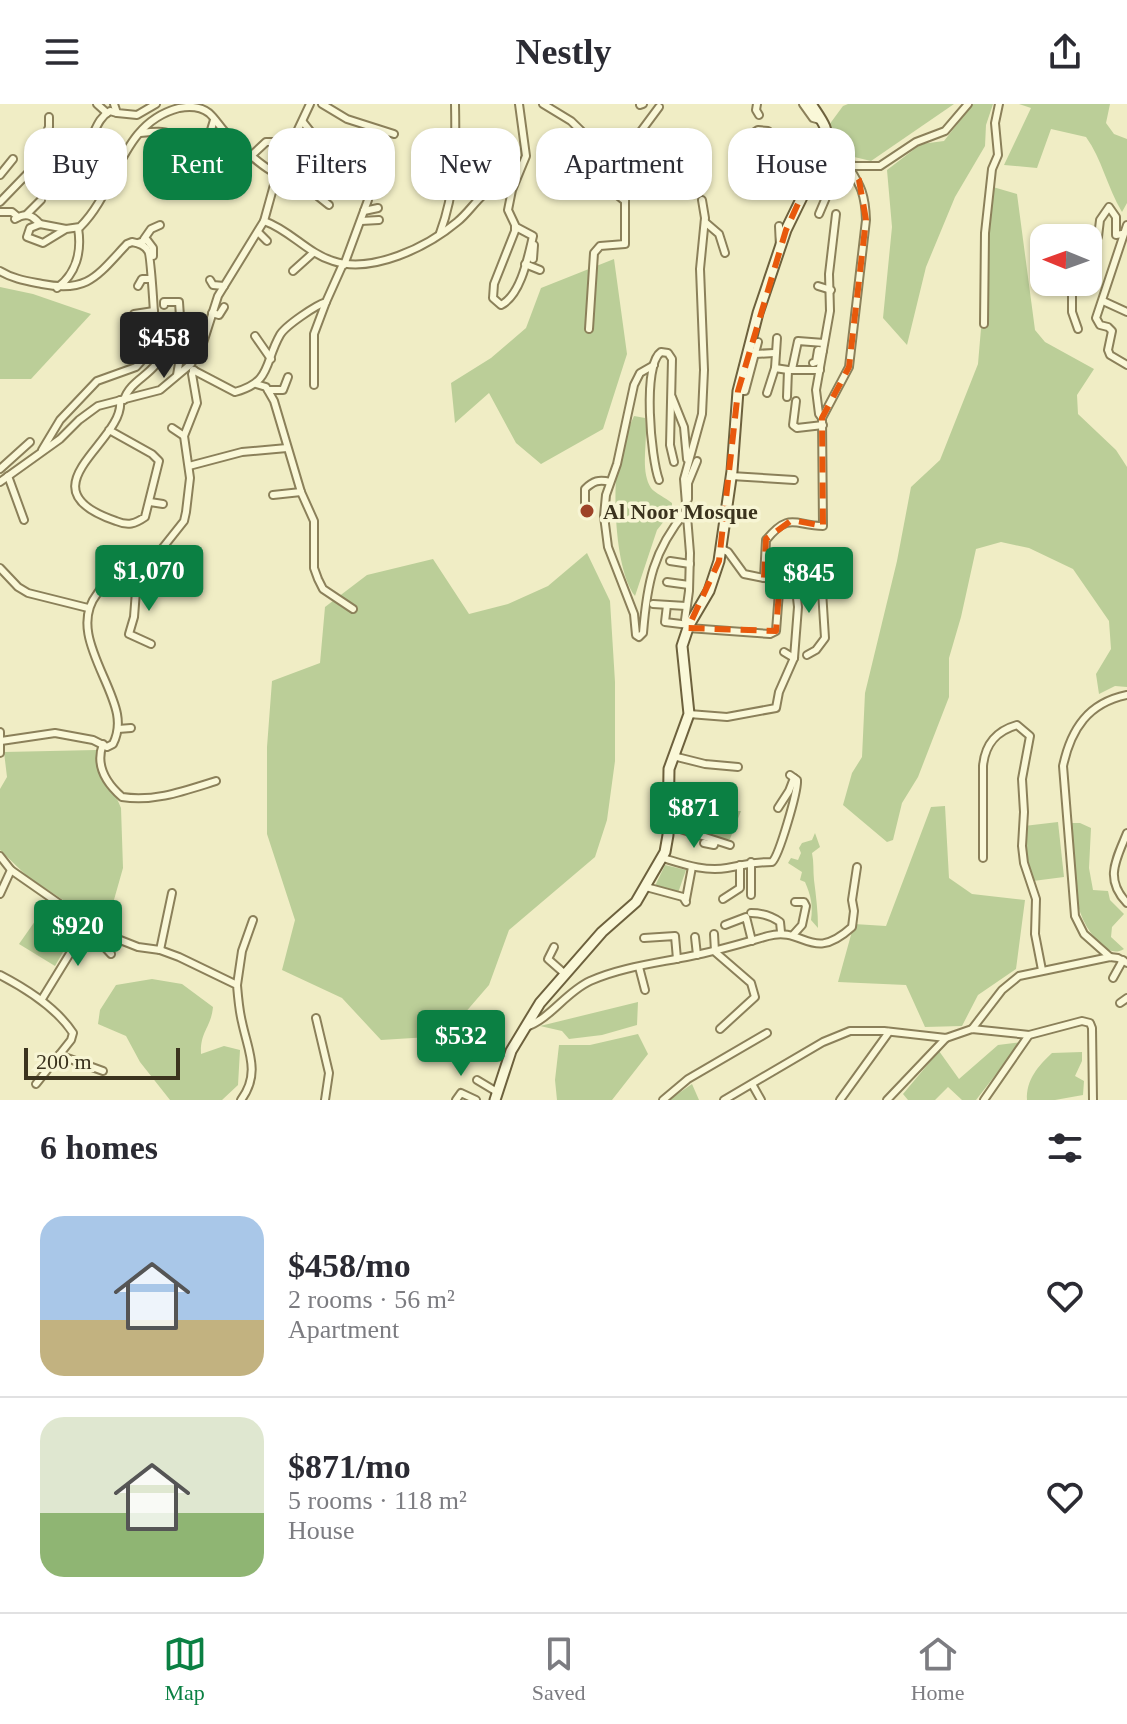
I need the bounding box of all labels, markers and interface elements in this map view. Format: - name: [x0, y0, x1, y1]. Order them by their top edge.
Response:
- icon: menu: [40, 30, 84, 74]
- icon: share: [1043, 30, 1087, 74]
- text: Nestly: [516, 32, 611, 72]
- chip: Buy: [24, 128, 127, 200]
- chip: Rent: [143, 128, 252, 200]
- chip: Filters: [268, 128, 395, 200]
- chip: New: [411, 128, 520, 200]
- chip: Apartment: [536, 128, 712, 200]
- chip: House: [728, 128, 855, 200]
- north arrow: [1030, 224, 1102, 296]
- map controls: [1030, 224, 1102, 296]
- pin: $458: [117, 312, 211, 380]
- text: $458: [138, 323, 190, 352]
- place label: Al Noor Mosque: [603, 499, 758, 524]
- marker: Al Noor Mosque: [578, 502, 596, 520]
- pin: $1,070: [84, 545, 214, 613]
- pin: $845: [762, 547, 856, 615]
- text: $1,070: [113, 556, 185, 585]
- text: $845: [783, 558, 835, 587]
- pin: $871: [647, 782, 741, 850]
- text: $871: [668, 793, 720, 822]
- pin: $920: [31, 900, 125, 968]
- text: $920: [52, 911, 104, 940]
- pin: $532: [414, 1010, 508, 1078]
- text: $532: [435, 1021, 487, 1050]
- scale bar: [24, 1044, 180, 1080]
- text: 200 m: [36, 1049, 92, 1074]
- icon: filters: [1043, 1126, 1087, 1170]
- text: 6 homes: [40, 1129, 158, 1166]
- text: $458/mo: [288, 1247, 411, 1284]
- icon: home: [104, 1248, 200, 1344]
- icon: heart: [1043, 1274, 1087, 1318]
- text: 2 rooms · 56 m²: [288, 1285, 455, 1314]
- text: Apartment: [288, 1315, 399, 1344]
- text: $871/mo: [288, 1448, 411, 1485]
- icon: home: [104, 1449, 200, 1545]
- icon: heart: [1043, 1475, 1087, 1519]
- text: 5 rooms · 118 m²: [288, 1486, 467, 1515]
- text: House: [288, 1516, 354, 1545]
- tab: Map: [163, 1632, 207, 1706]
- tab: Saved: [532, 1632, 586, 1706]
- tab: Home: [911, 1632, 964, 1706]

